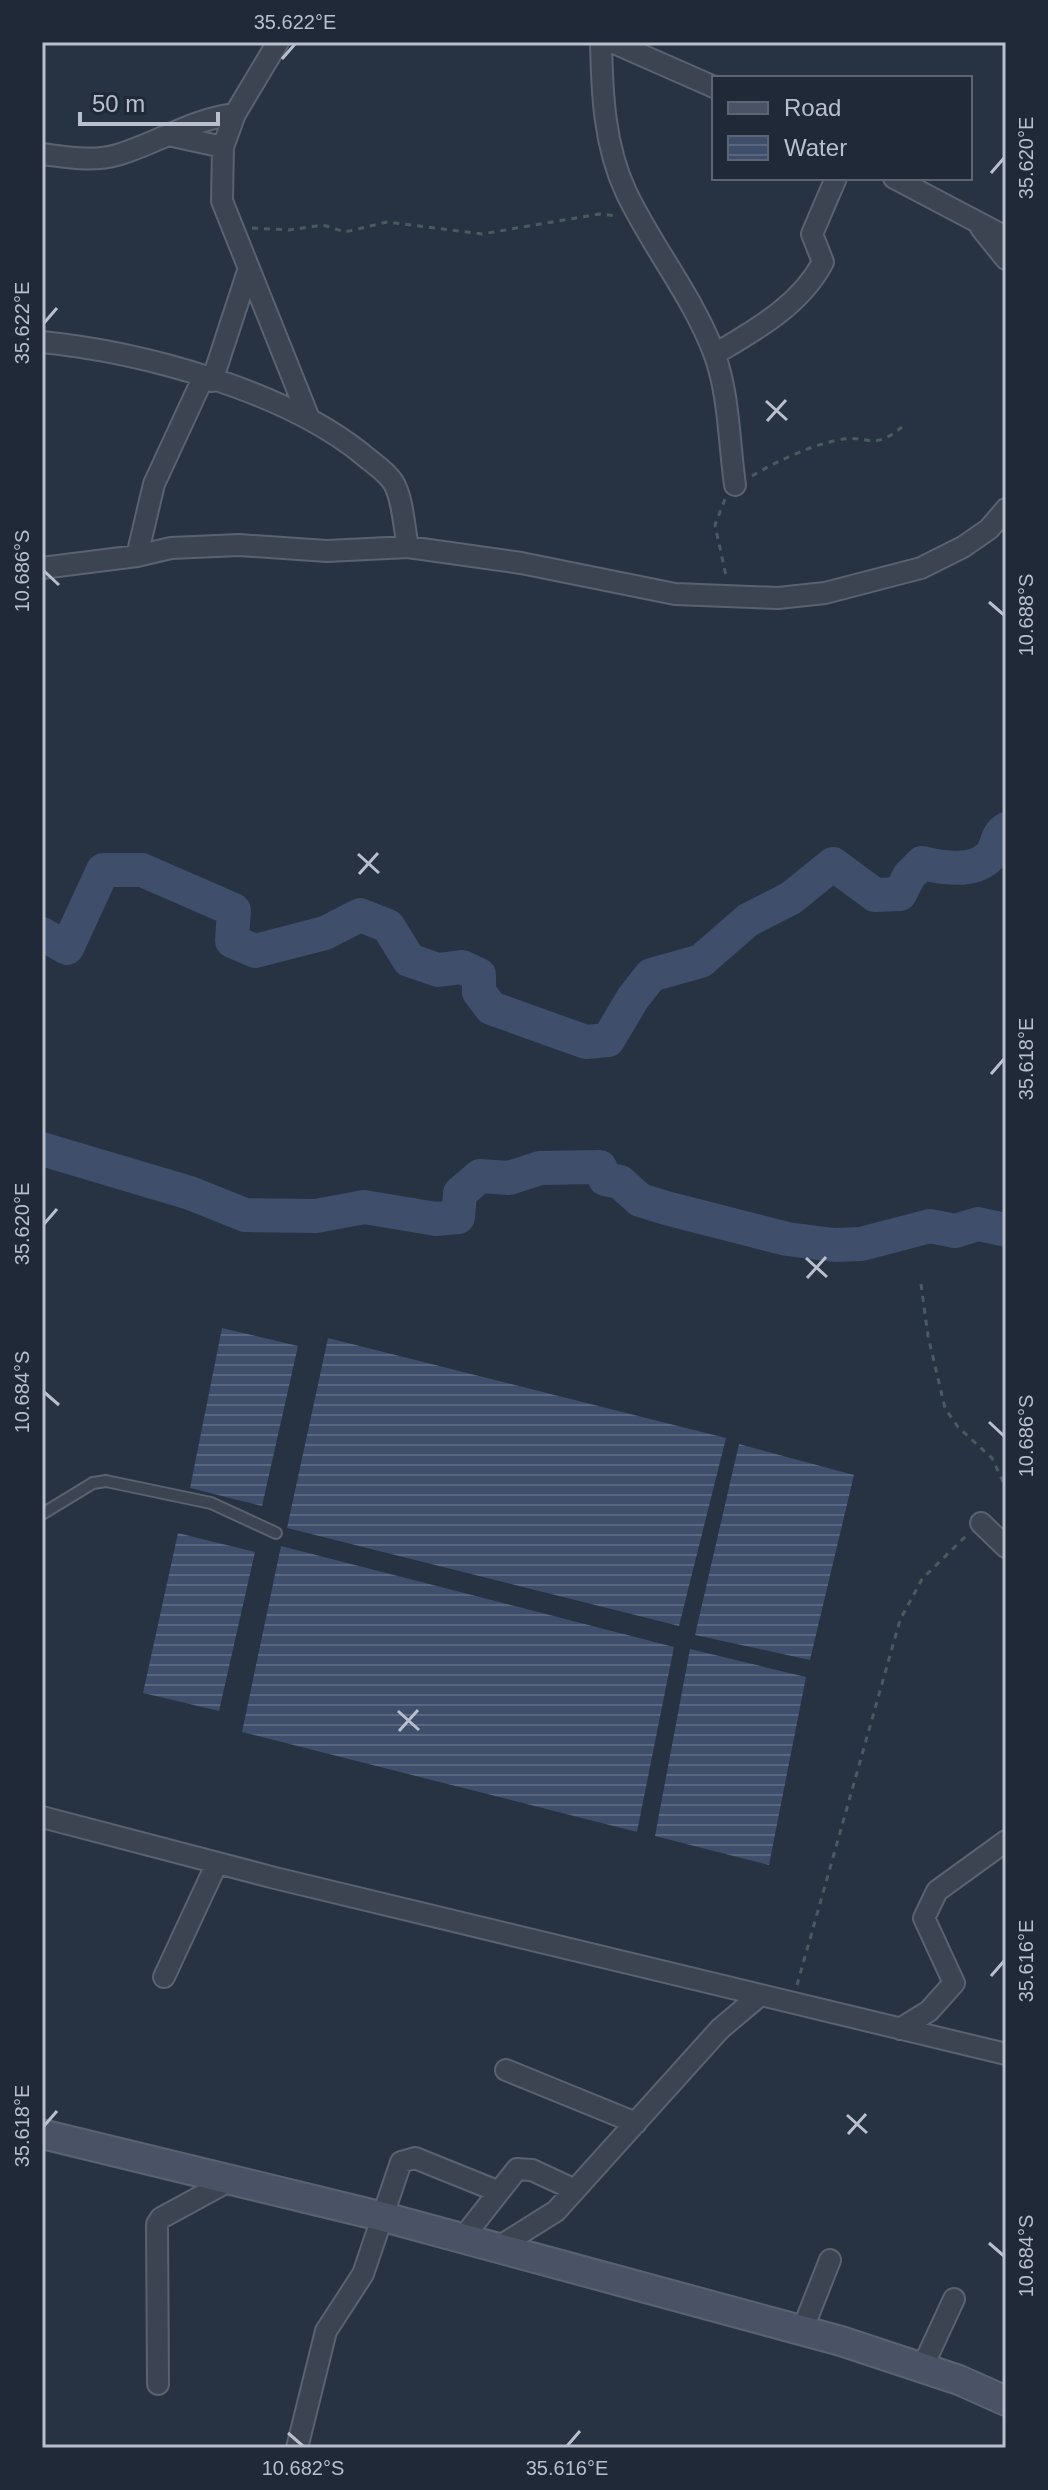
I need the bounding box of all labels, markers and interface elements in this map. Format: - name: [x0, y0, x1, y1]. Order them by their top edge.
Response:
- text: 35.622°E: [254, 11, 336, 33]
- scale bar: [80, 76, 218, 126]
- legend: [712, 76, 972, 180]
- text: 50 m: [92, 90, 145, 117]
- text: Road: [784, 94, 841, 121]
- text: 35.620°E: [1015, 117, 1037, 199]
- text: Water: [784, 134, 847, 161]
- text: 35.622°E: [11, 282, 33, 364]
- text: 10.686°S: [11, 530, 33, 612]
- text: 10.688°S: [1015, 574, 1037, 656]
- text: 35.618°E: [1015, 1018, 1037, 1100]
- text: 35.620°E: [11, 1183, 33, 1265]
- text: 10.684°S: [11, 1351, 33, 1433]
- text: 10.686°S: [1015, 1395, 1037, 1477]
- text: 35.616°E: [1015, 1920, 1037, 2002]
- text: 35.618°E: [11, 2085, 33, 2167]
- text: 10.684°S: [1015, 2215, 1037, 2297]
- text: 10.682°S: [262, 2457, 344, 2479]
- text: 35.616°E: [526, 2457, 608, 2479]

